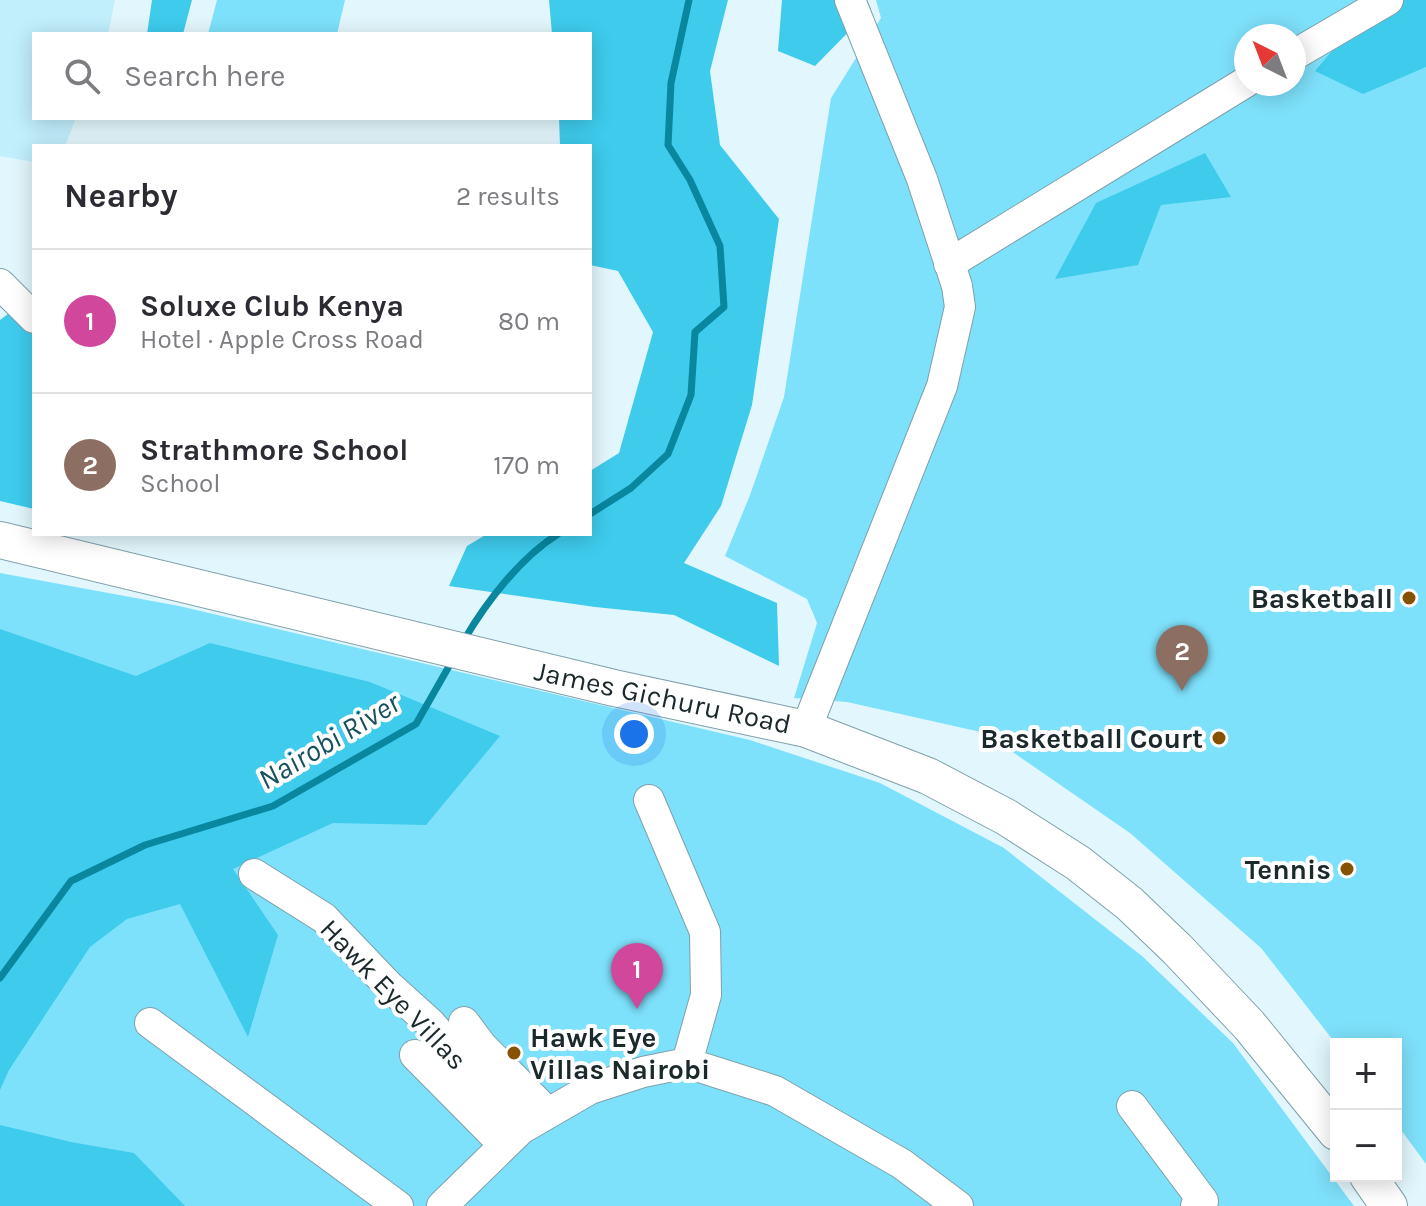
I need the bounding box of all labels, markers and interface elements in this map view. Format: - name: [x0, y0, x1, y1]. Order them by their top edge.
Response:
- north arrow: [1234, 24, 1306, 96]
- search box: [32, 32, 592, 120]
- icon: search: [60, 54, 104, 98]
- text: Search here: [124, 58, 285, 94]
- text: Nearby: [64, 176, 178, 216]
- text: 2 results: [456, 181, 560, 212]
- text: Soluxe Club Kenya: [140, 288, 404, 324]
- text: 1: [85, 306, 95, 337]
- text: 80 m: [498, 306, 560, 337]
- text: Hotel · Apple Cross Road: [140, 324, 424, 355]
- text: Strathmore School: [140, 432, 408, 468]
- text: 2: [82, 450, 98, 481]
- text: 170 m: [493, 450, 560, 481]
- text: School: [140, 468, 221, 499]
- place label: Basketball: [1251, 582, 1393, 615]
- marker: Basketball: [1400, 589, 1418, 607]
- pin: 2: [1156, 625, 1208, 691]
- street label: James Gichuru Road: [532, 654, 794, 741]
- water label: Nairobi River: [251, 684, 408, 797]
- your location: [614, 714, 654, 754]
- place label: Basketball Court: [980, 722, 1203, 755]
- marker: Basketball Court: [1210, 729, 1228, 747]
- place label: Tennis: [1245, 853, 1331, 886]
- marker: Tennis: [1338, 860, 1356, 878]
- street label: Hawk Eye Villas: [314, 912, 474, 1077]
- pin: 1: [611, 943, 663, 1009]
- place label: Hawk Eye Villas Nairobi: [530, 1021, 710, 1086]
- map controls: [1330, 1038, 1402, 1182]
- button: +: [1330, 1038, 1402, 1110]
- marker: Hawk Eye Villas Nairobi: [505, 1044, 523, 1062]
- button: −: [1330, 1110, 1402, 1182]

